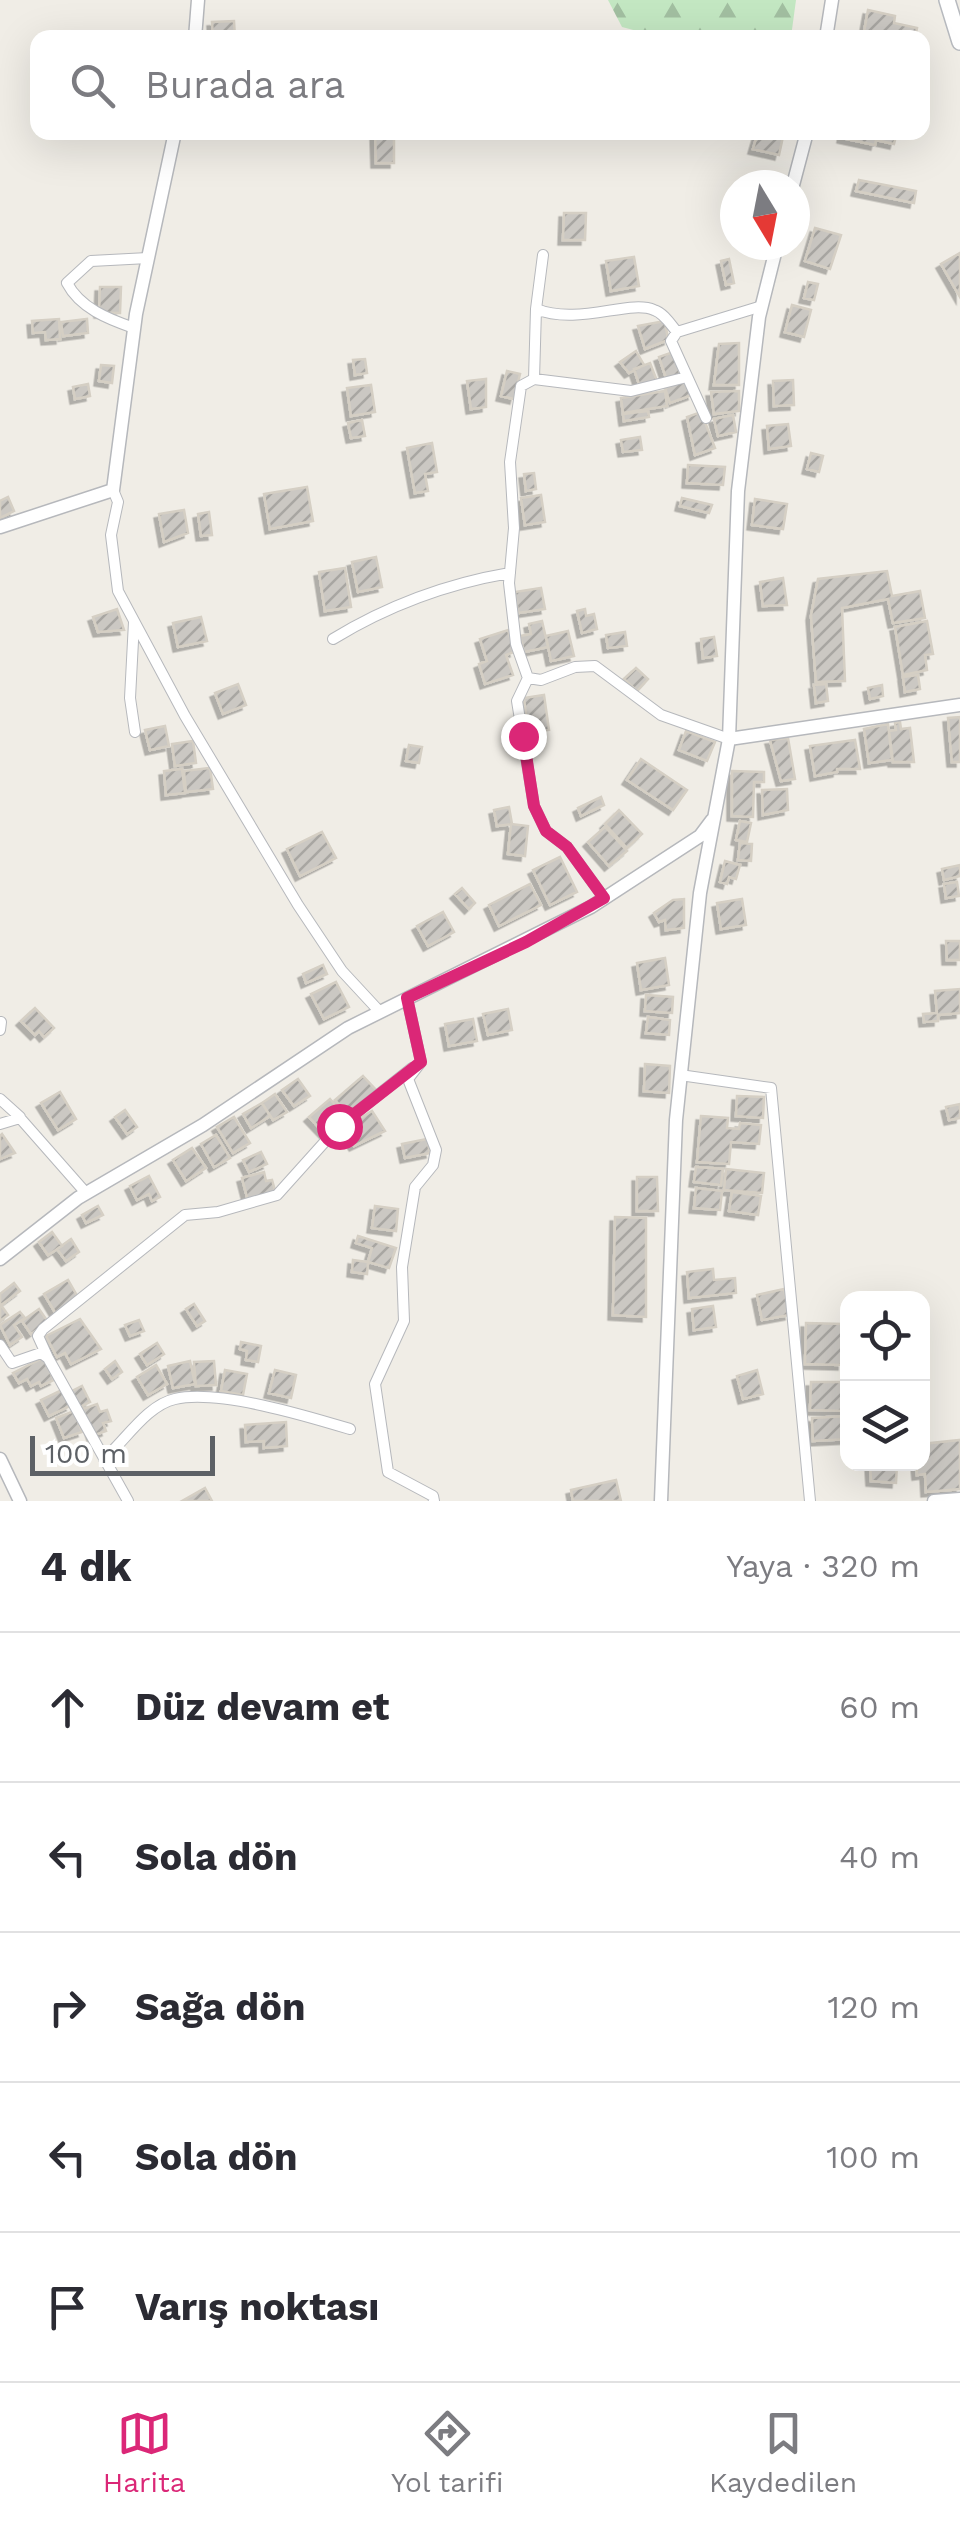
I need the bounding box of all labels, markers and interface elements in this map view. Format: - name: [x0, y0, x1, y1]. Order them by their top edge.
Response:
- search box: [30, 30, 930, 140]
- icon: search: [65, 58, 120, 113]
- text: Burada ara: [145, 63, 345, 107]
- north arrow: [720, 170, 810, 260]
- route end: [501, 714, 547, 760]
- route start: [317, 1104, 363, 1150]
- map controls: [840, 1291, 930, 1471]
- button: locate: [840, 1291, 930, 1381]
- button: layers: [840, 1381, 930, 1471]
- scale bar: [30, 1431, 215, 1476]
- text: 100 m: [45, 1437, 127, 1470]
- text: 4 dk: [40, 1542, 132, 1591]
- text: Yaya · 320 m: [726, 1547, 920, 1585]
- icon: ahead: [40, 1680, 95, 1735]
- text: Düz devam et: [135, 1685, 389, 1729]
- text: 60 m: [839, 1688, 920, 1726]
- icon: left: [40, 1830, 95, 1885]
- text: Sola dön: [135, 1835, 298, 1879]
- text: 40 m: [839, 1838, 920, 1876]
- icon: right: [40, 1980, 95, 2035]
- text: Sağa dön: [135, 1985, 306, 2029]
- text: 120 m: [828, 1988, 920, 2026]
- icon: left: [40, 2130, 95, 2185]
- text: Sola dön: [135, 2135, 298, 2179]
- text: 100 m: [826, 2138, 920, 2176]
- icon: arrive: [40, 2280, 95, 2335]
- text: Varış noktası: [135, 2285, 379, 2329]
- tab: Harita: [103, 2406, 185, 2499]
- tab: Yol tarifi: [391, 2406, 503, 2499]
- tab: Kaydedilen: [709, 2406, 857, 2499]

